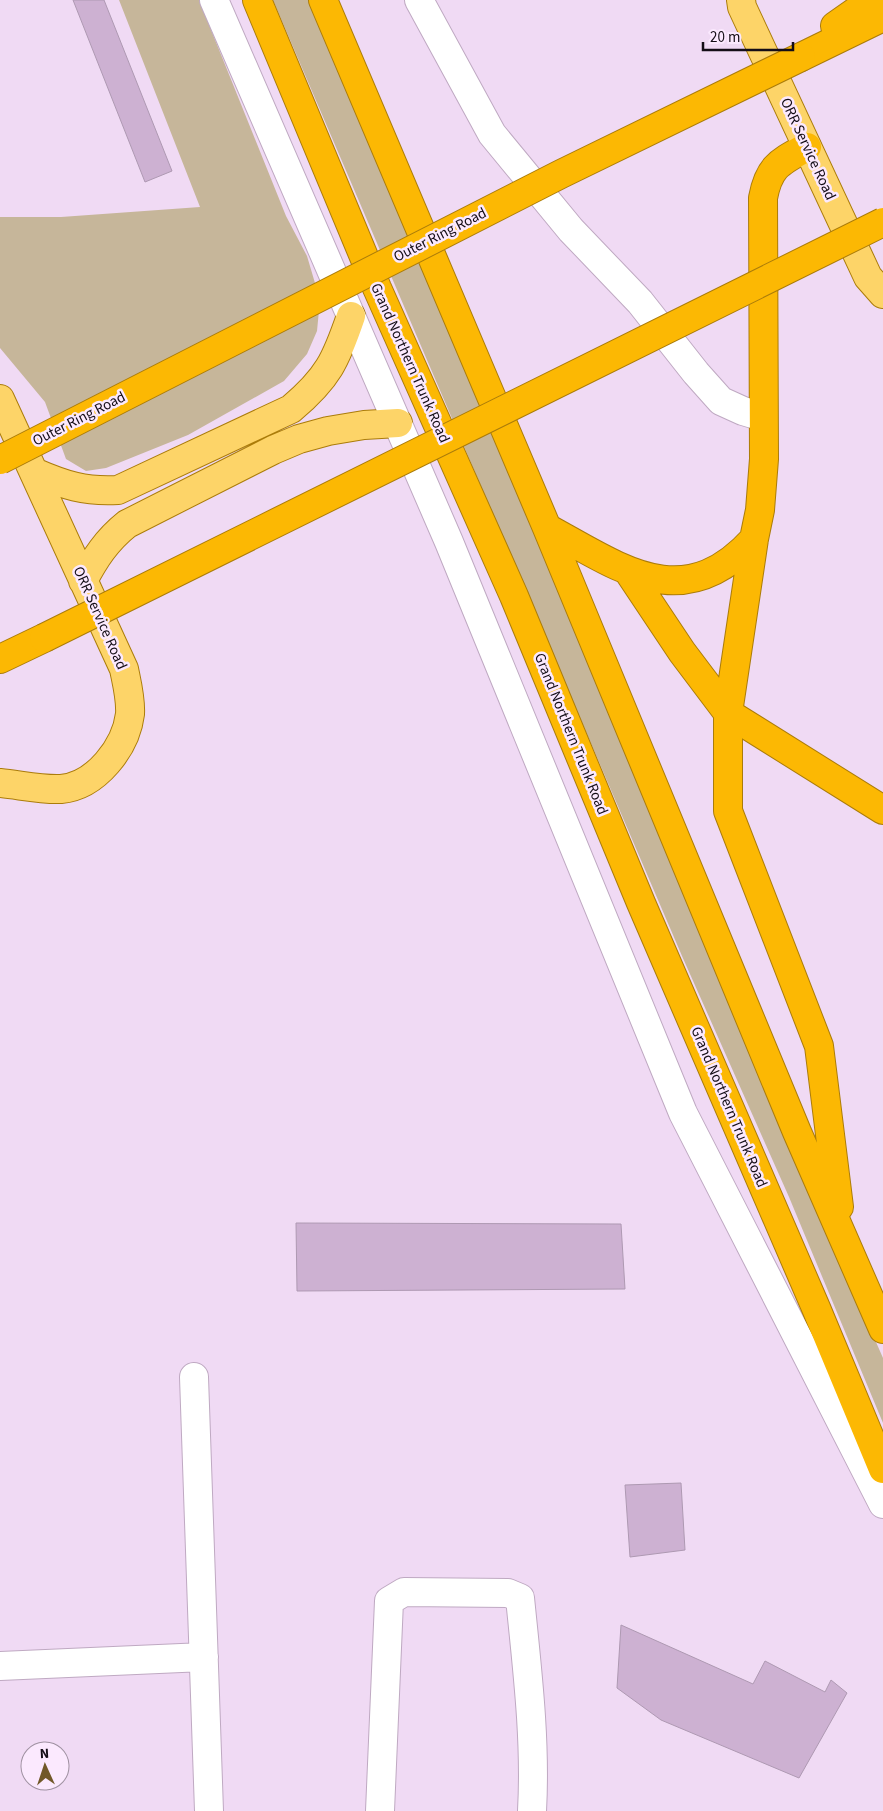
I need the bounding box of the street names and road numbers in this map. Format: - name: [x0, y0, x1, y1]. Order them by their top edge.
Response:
- street label: ORR Service Road: [775, 94, 841, 204]
- street label: Outer Ring Road: [390, 203, 490, 267]
- street label: Grand Northern Trunk Road: [365, 280, 455, 446]
- street label: Outer Ring Road: [29, 387, 129, 451]
- street label: ORR Service Road: [68, 563, 132, 673]
- street label: Grand Northern Trunk Road: [529, 650, 613, 818]
- street label: Grand Northern Trunk Road: [686, 1023, 772, 1191]

